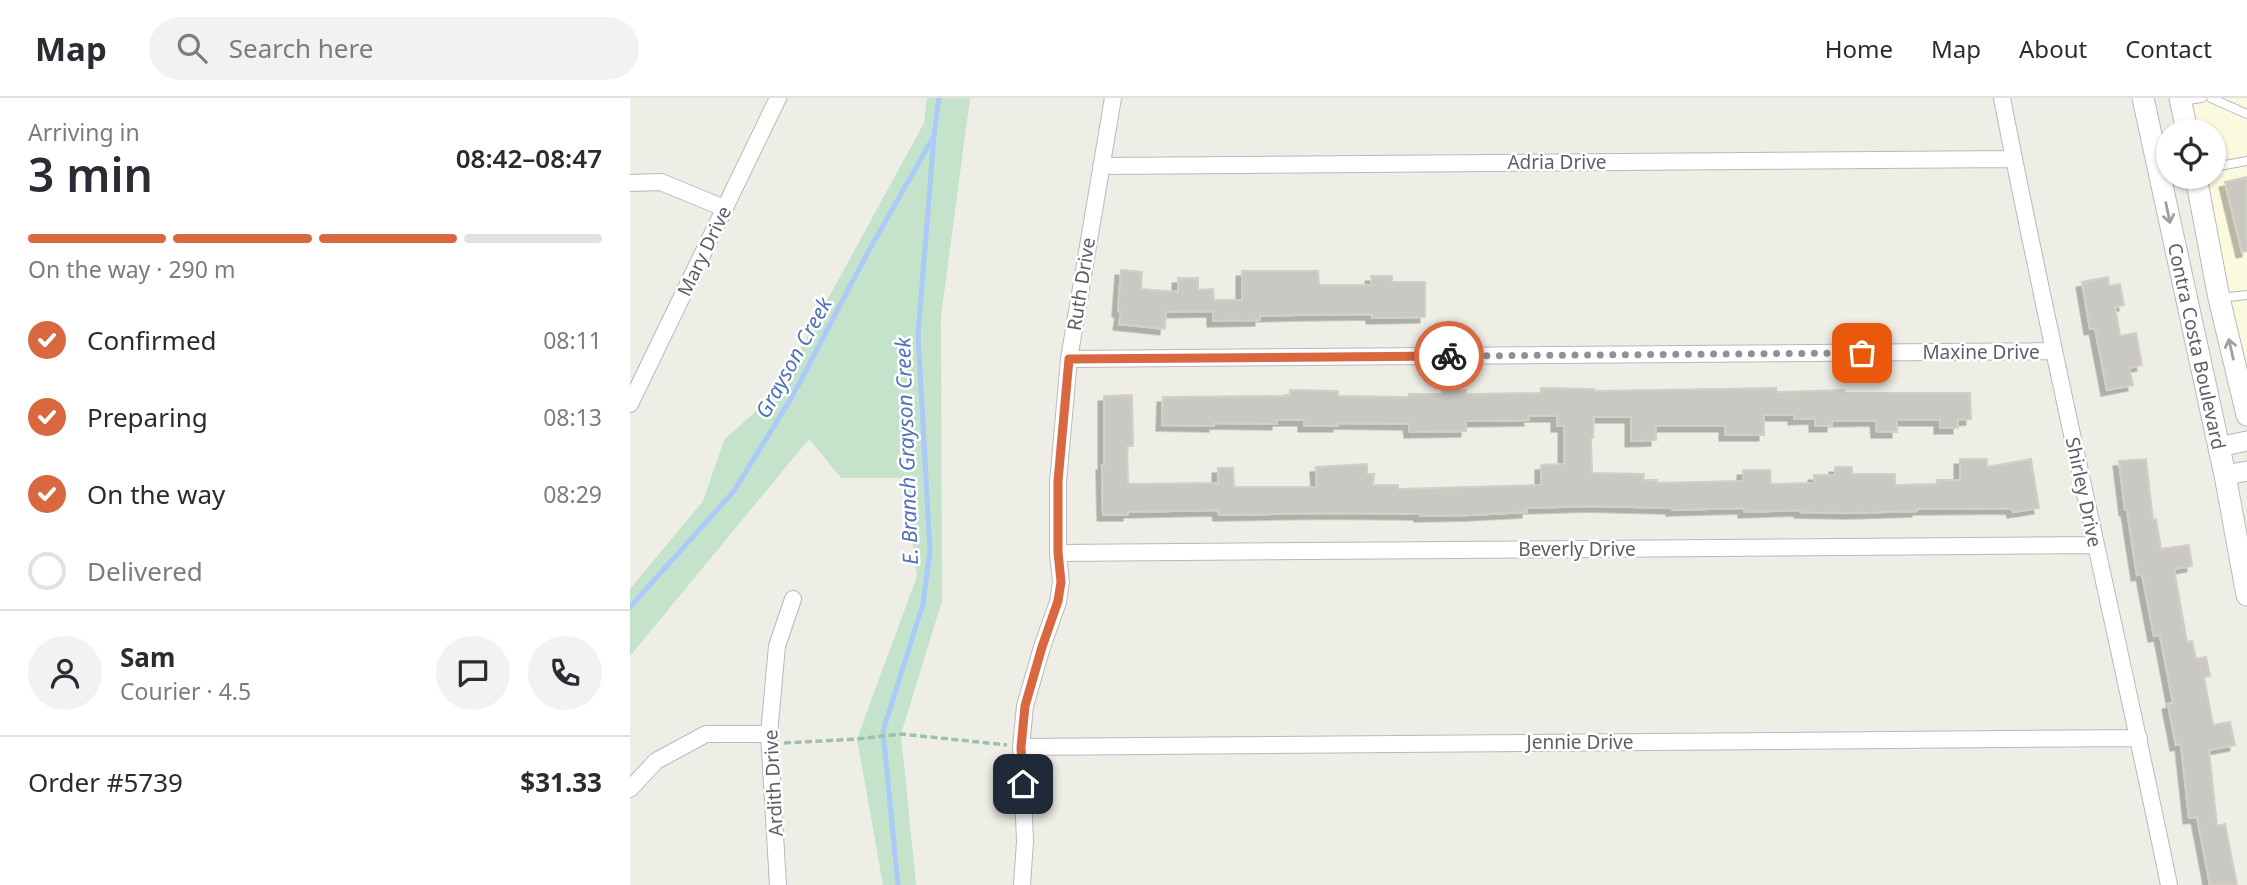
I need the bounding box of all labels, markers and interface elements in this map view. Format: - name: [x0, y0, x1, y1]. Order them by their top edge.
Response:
- search box: [149, 17, 639, 80]
- text: Map: [35, 26, 107, 71]
- icon: search: [173, 29, 211, 67]
- text: Search here: [229, 30, 373, 66]
- text: Home: [1825, 32, 1893, 65]
- text: Map: [1931, 32, 1981, 65]
- text: About: [2019, 32, 2087, 65]
- text: Contact: [2125, 32, 2212, 65]
- text: Arriving in: [28, 116, 140, 148]
- map controls: [2156, 119, 2226, 189]
- button: locate: [2156, 119, 2226, 189]
- text: 08:42–08:47: [456, 140, 602, 176]
- text: 3 min: [28, 143, 153, 205]
- street label: Adria Drive: [1507, 149, 1607, 175]
- one-way arrow: [2162, 201, 2176, 224]
- street label: Mary Drive: [671, 202, 737, 300]
- street label: Ruth Drive: [1061, 235, 1101, 333]
- street label: Contra Costa Boulevard: [2162, 241, 2232, 452]
- text: On the way · 290 m: [28, 253, 235, 285]
- water label: Grayson Creek: [748, 291, 839, 423]
- icon: check: [28, 321, 66, 359]
- courier: [1414, 321, 1484, 391]
- text: Confirmed: [87, 322, 217, 358]
- pin: [1832, 323, 1892, 383]
- text: 08:11: [543, 324, 602, 356]
- icon: bag: [1843, 334, 1881, 372]
- water label: E. Branch Grayson Creek: [888, 335, 924, 565]
- icon: bike: [1430, 337, 1468, 375]
- one-way arrow: [2224, 338, 2237, 361]
- street label: Maxine Drive: [1922, 339, 2040, 365]
- icon: check: [28, 398, 66, 436]
- text: Preparing: [87, 399, 208, 435]
- text: 08:13: [543, 401, 602, 433]
- street label: Shirley Drive: [2060, 435, 2108, 549]
- icon: check: [28, 475, 66, 513]
- text: On the way: [87, 476, 225, 512]
- text: 08:29: [543, 478, 602, 510]
- street label: Beverly Drive: [1518, 536, 1636, 562]
- text: Delivered: [87, 553, 203, 589]
- button: person: [28, 636, 102, 710]
- button: chat: [436, 636, 510, 710]
- button: phone: [528, 636, 602, 710]
- text: Sam: [120, 639, 175, 675]
- text: Courier · 4.5: [120, 675, 251, 707]
- street label: Ardith Drive: [757, 729, 789, 837]
- street label: Jennie Drive: [1525, 729, 1633, 755]
- pin: [993, 754, 1053, 814]
- text: Order #5739: [28, 764, 183, 800]
- text: $31.33: [520, 764, 602, 800]
- icon: home: [1004, 765, 1042, 803]

